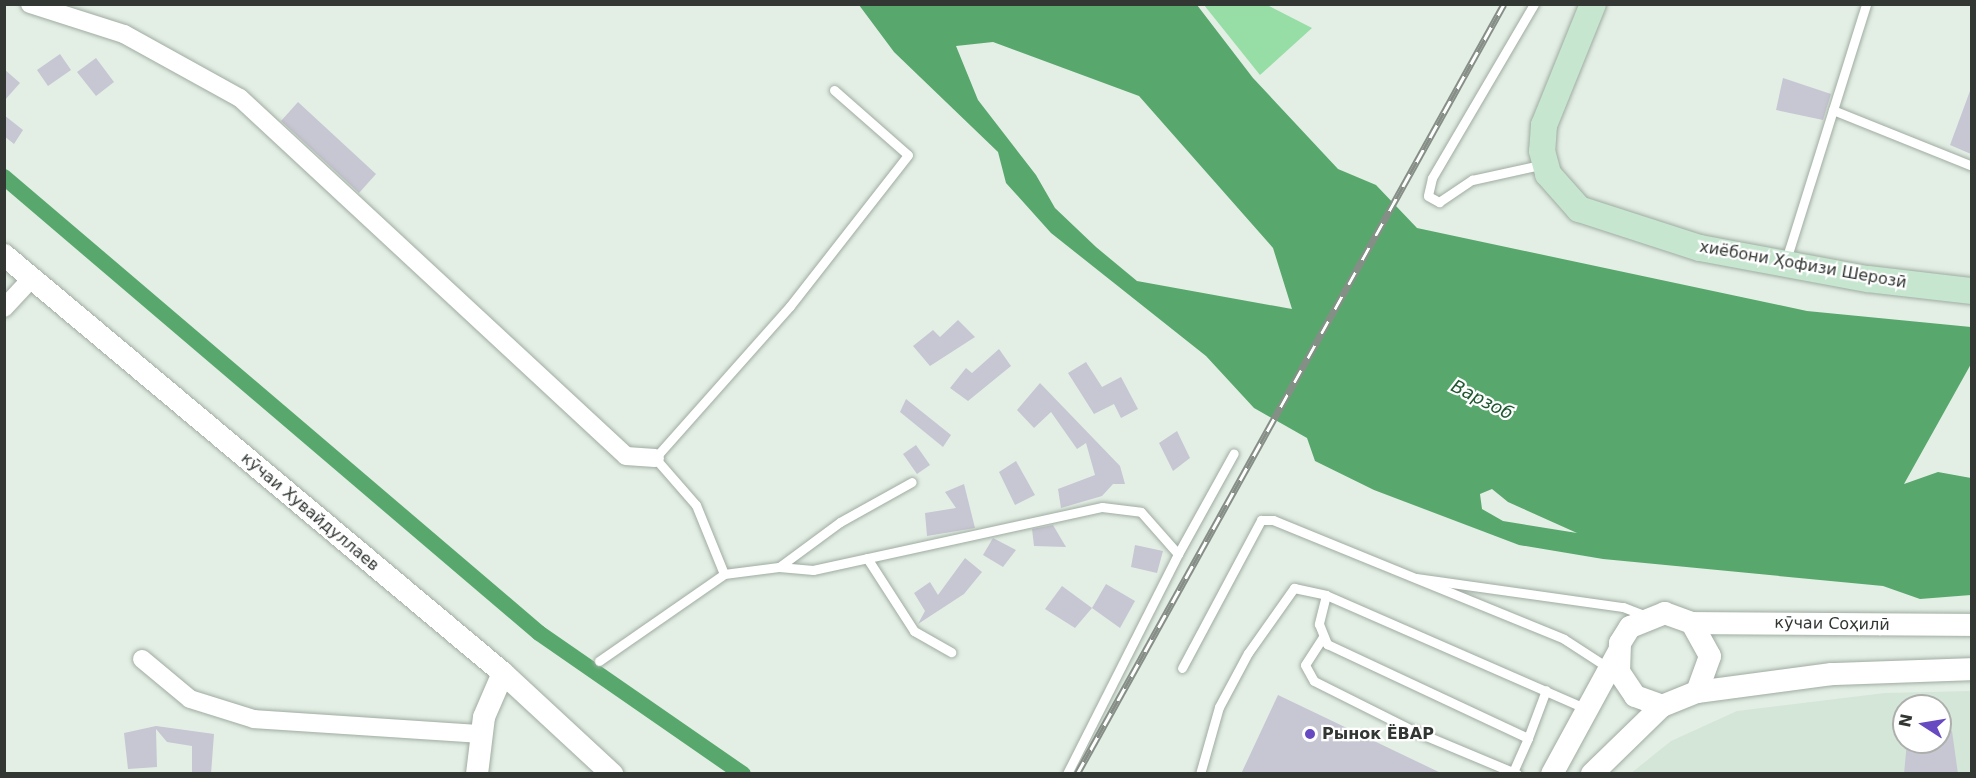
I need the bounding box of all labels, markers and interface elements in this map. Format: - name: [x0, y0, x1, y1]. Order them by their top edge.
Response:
- street label: хиёбони Ҳофизи Шерозӣ: [1698, 237, 1908, 293]
- water label: Варзоб: [1447, 375, 1517, 425]
- street label: кӯчаи Хувайдуллаев: [237, 449, 383, 575]
- street label: кӯчаи Соҳилӣ: [1774, 613, 1890, 635]
- north arrow: [1892, 694, 1952, 754]
- text: N: [1895, 712, 1917, 729]
- place label: Рынок ЁВАР: [1322, 724, 1434, 744]
- marker: Рынок ЁВАР: [1303, 727, 1317, 741]

